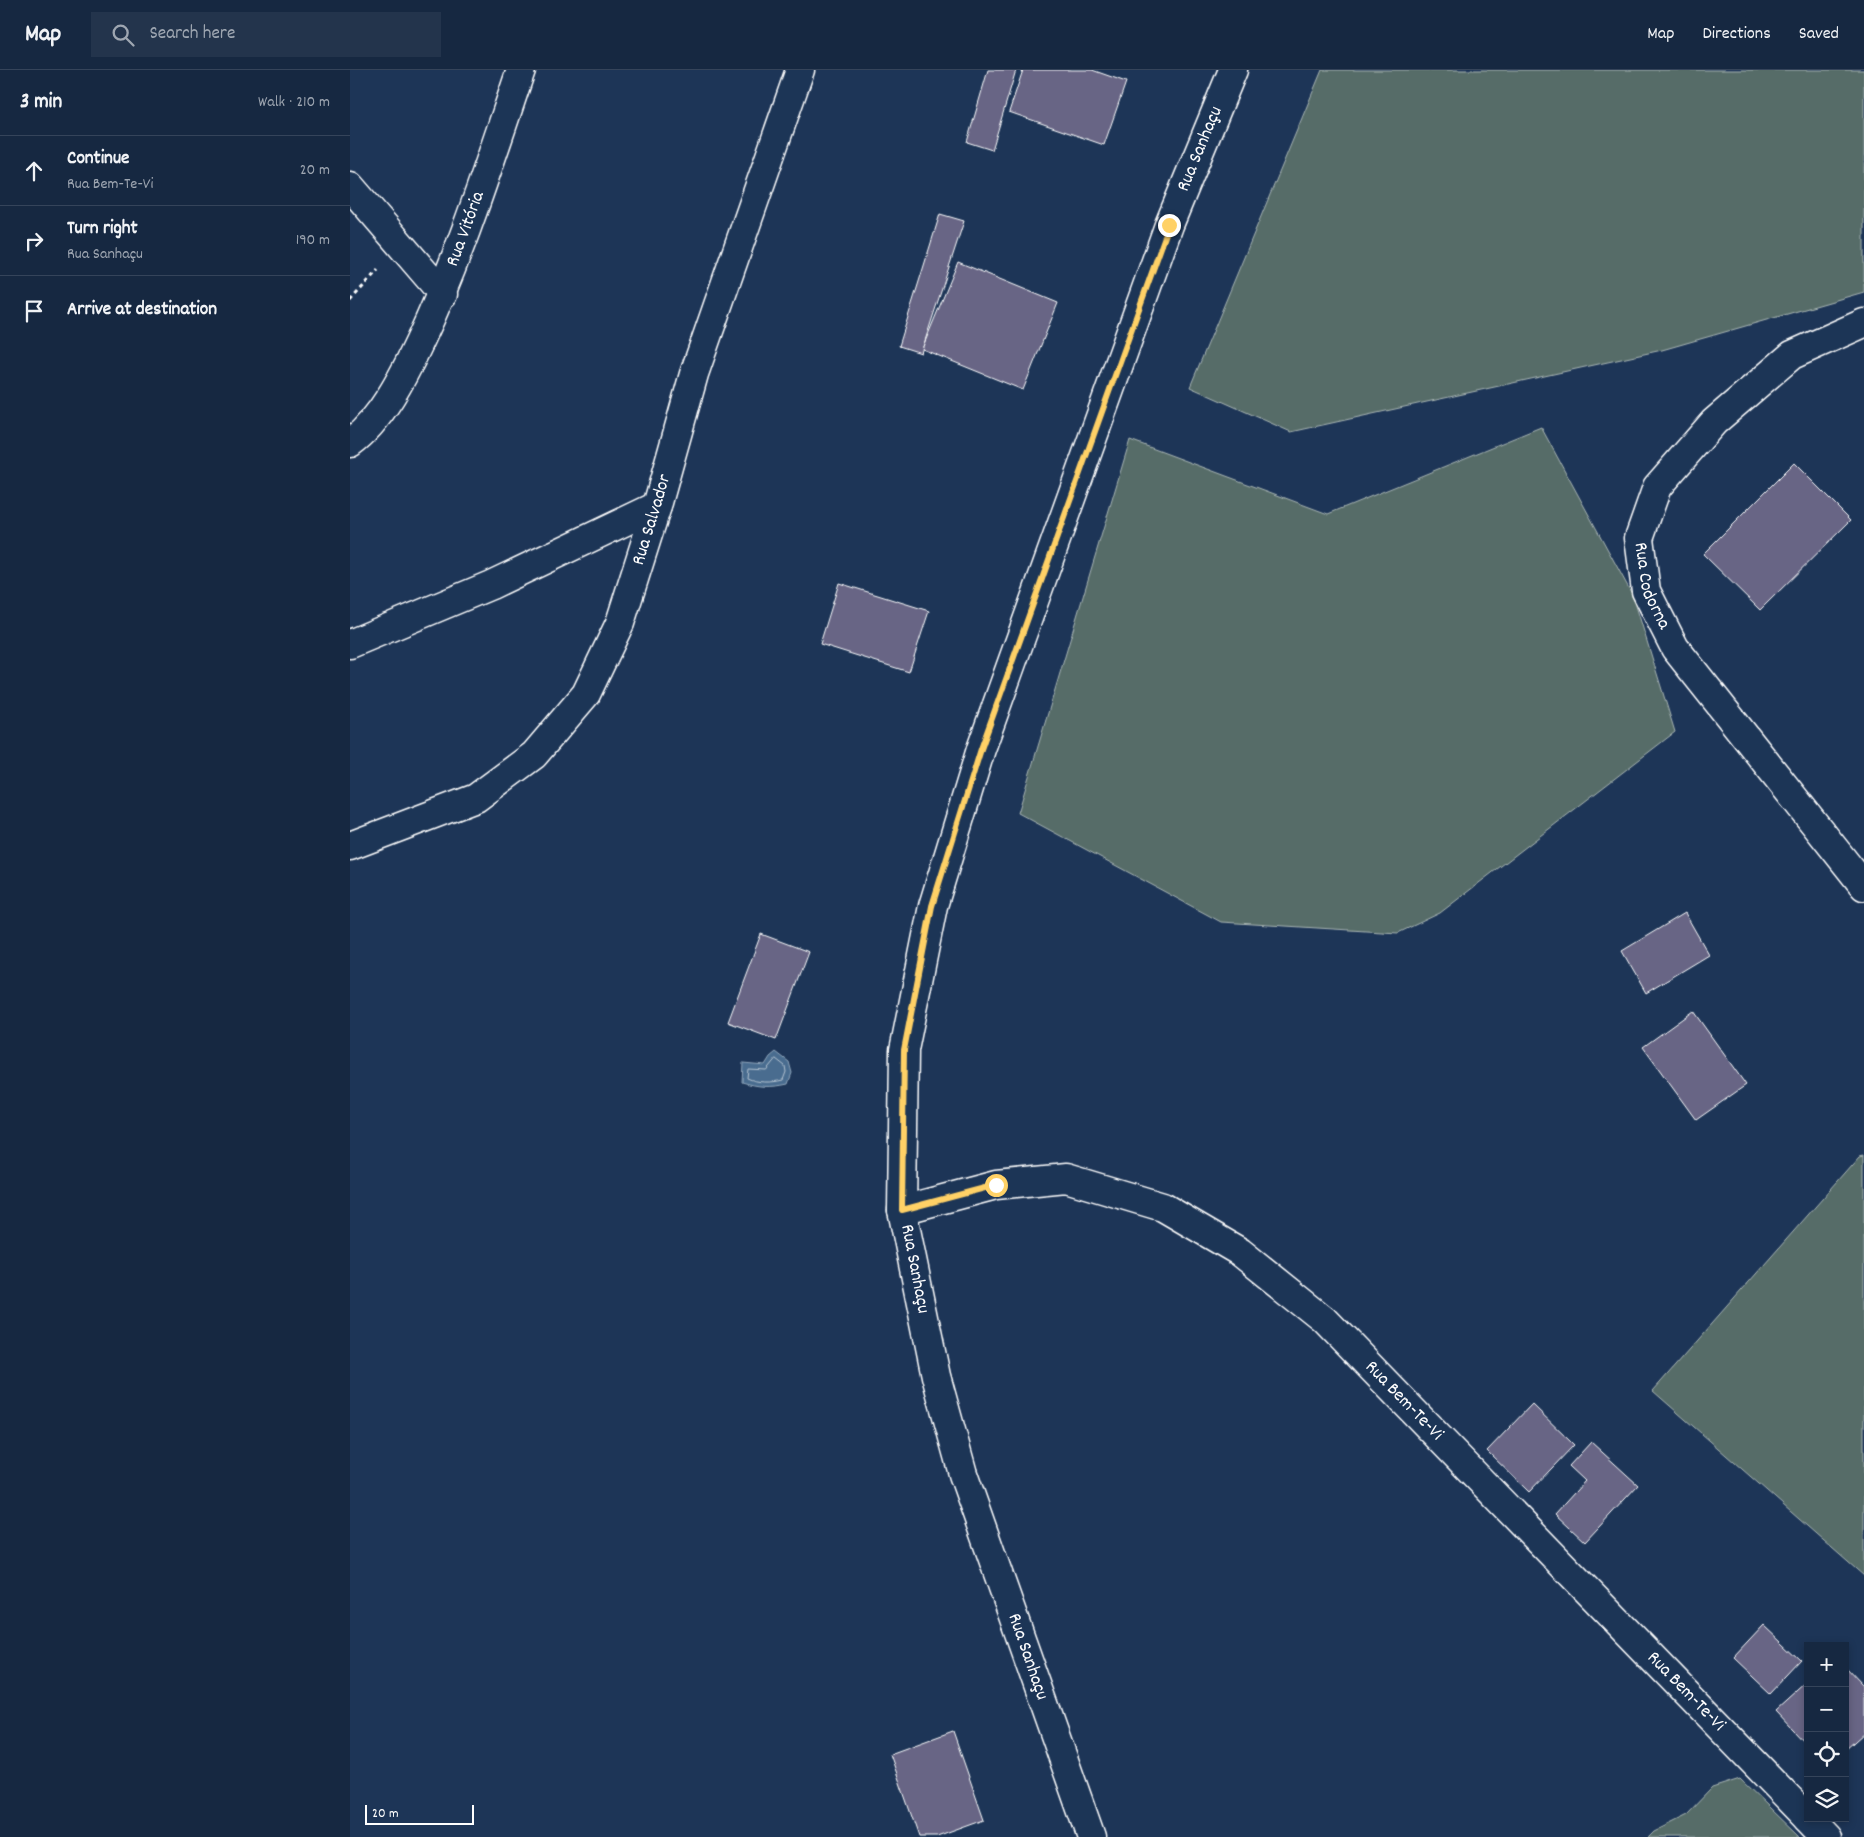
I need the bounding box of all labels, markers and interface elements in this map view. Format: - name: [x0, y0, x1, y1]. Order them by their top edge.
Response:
- search box: [91, 12, 441, 57]
- text: Map: [25, 18, 61, 52]
- icon: search: [109, 21, 137, 49]
- text: Search here: [149, 21, 235, 48]
- text: Map: [1647, 22, 1674, 47]
- text: Directions: [1702, 22, 1771, 47]
- text: Saved: [1799, 22, 1839, 47]
- text: 3 min: [20, 88, 62, 118]
- text: Walk · 210 m: [258, 91, 330, 114]
- street label: Rua Sanhaçu: [1171, 102, 1230, 196]
- text: Continue: [67, 146, 129, 173]
- icon: ahead: [20, 157, 48, 185]
- text: 20 m: [300, 159, 330, 182]
- text: Rua Bem-Te-Vi: [67, 173, 153, 196]
- street label: Rua Vitória: [440, 187, 493, 271]
- route end: [1158, 214, 1181, 237]
- text: Turn right: [67, 216, 138, 243]
- icon: right: [20, 227, 48, 255]
- text: 190 m: [296, 229, 330, 252]
- text: Rua Sanhaçu: [67, 243, 143, 266]
- icon: arrive: [20, 297, 48, 325]
- text: Arrive at destination: [67, 297, 217, 324]
- street label: Rua Salvador: [626, 471, 679, 569]
- street label: Rua Codorna: [1626, 541, 1677, 635]
- route start: [985, 1174, 1008, 1197]
- street label: Rua Sanhaçu: [892, 1222, 936, 1316]
- street label: Rua Bem-Te-Vi: [1358, 1355, 1450, 1448]
- street label: Rua Sanhaçu: [1000, 1610, 1054, 1704]
- map controls: [1804, 1642, 1849, 1822]
- button: +: [1804, 1642, 1849, 1687]
- street label: Rua Bem-Te-Vi: [1640, 1646, 1732, 1739]
- button: −: [1804, 1687, 1849, 1732]
- button: locate: [1804, 1732, 1849, 1777]
- button: layers: [1804, 1777, 1849, 1822]
- scale bar: [365, 1802, 474, 1825]
- text: 20 m: [372, 1804, 399, 1824]

